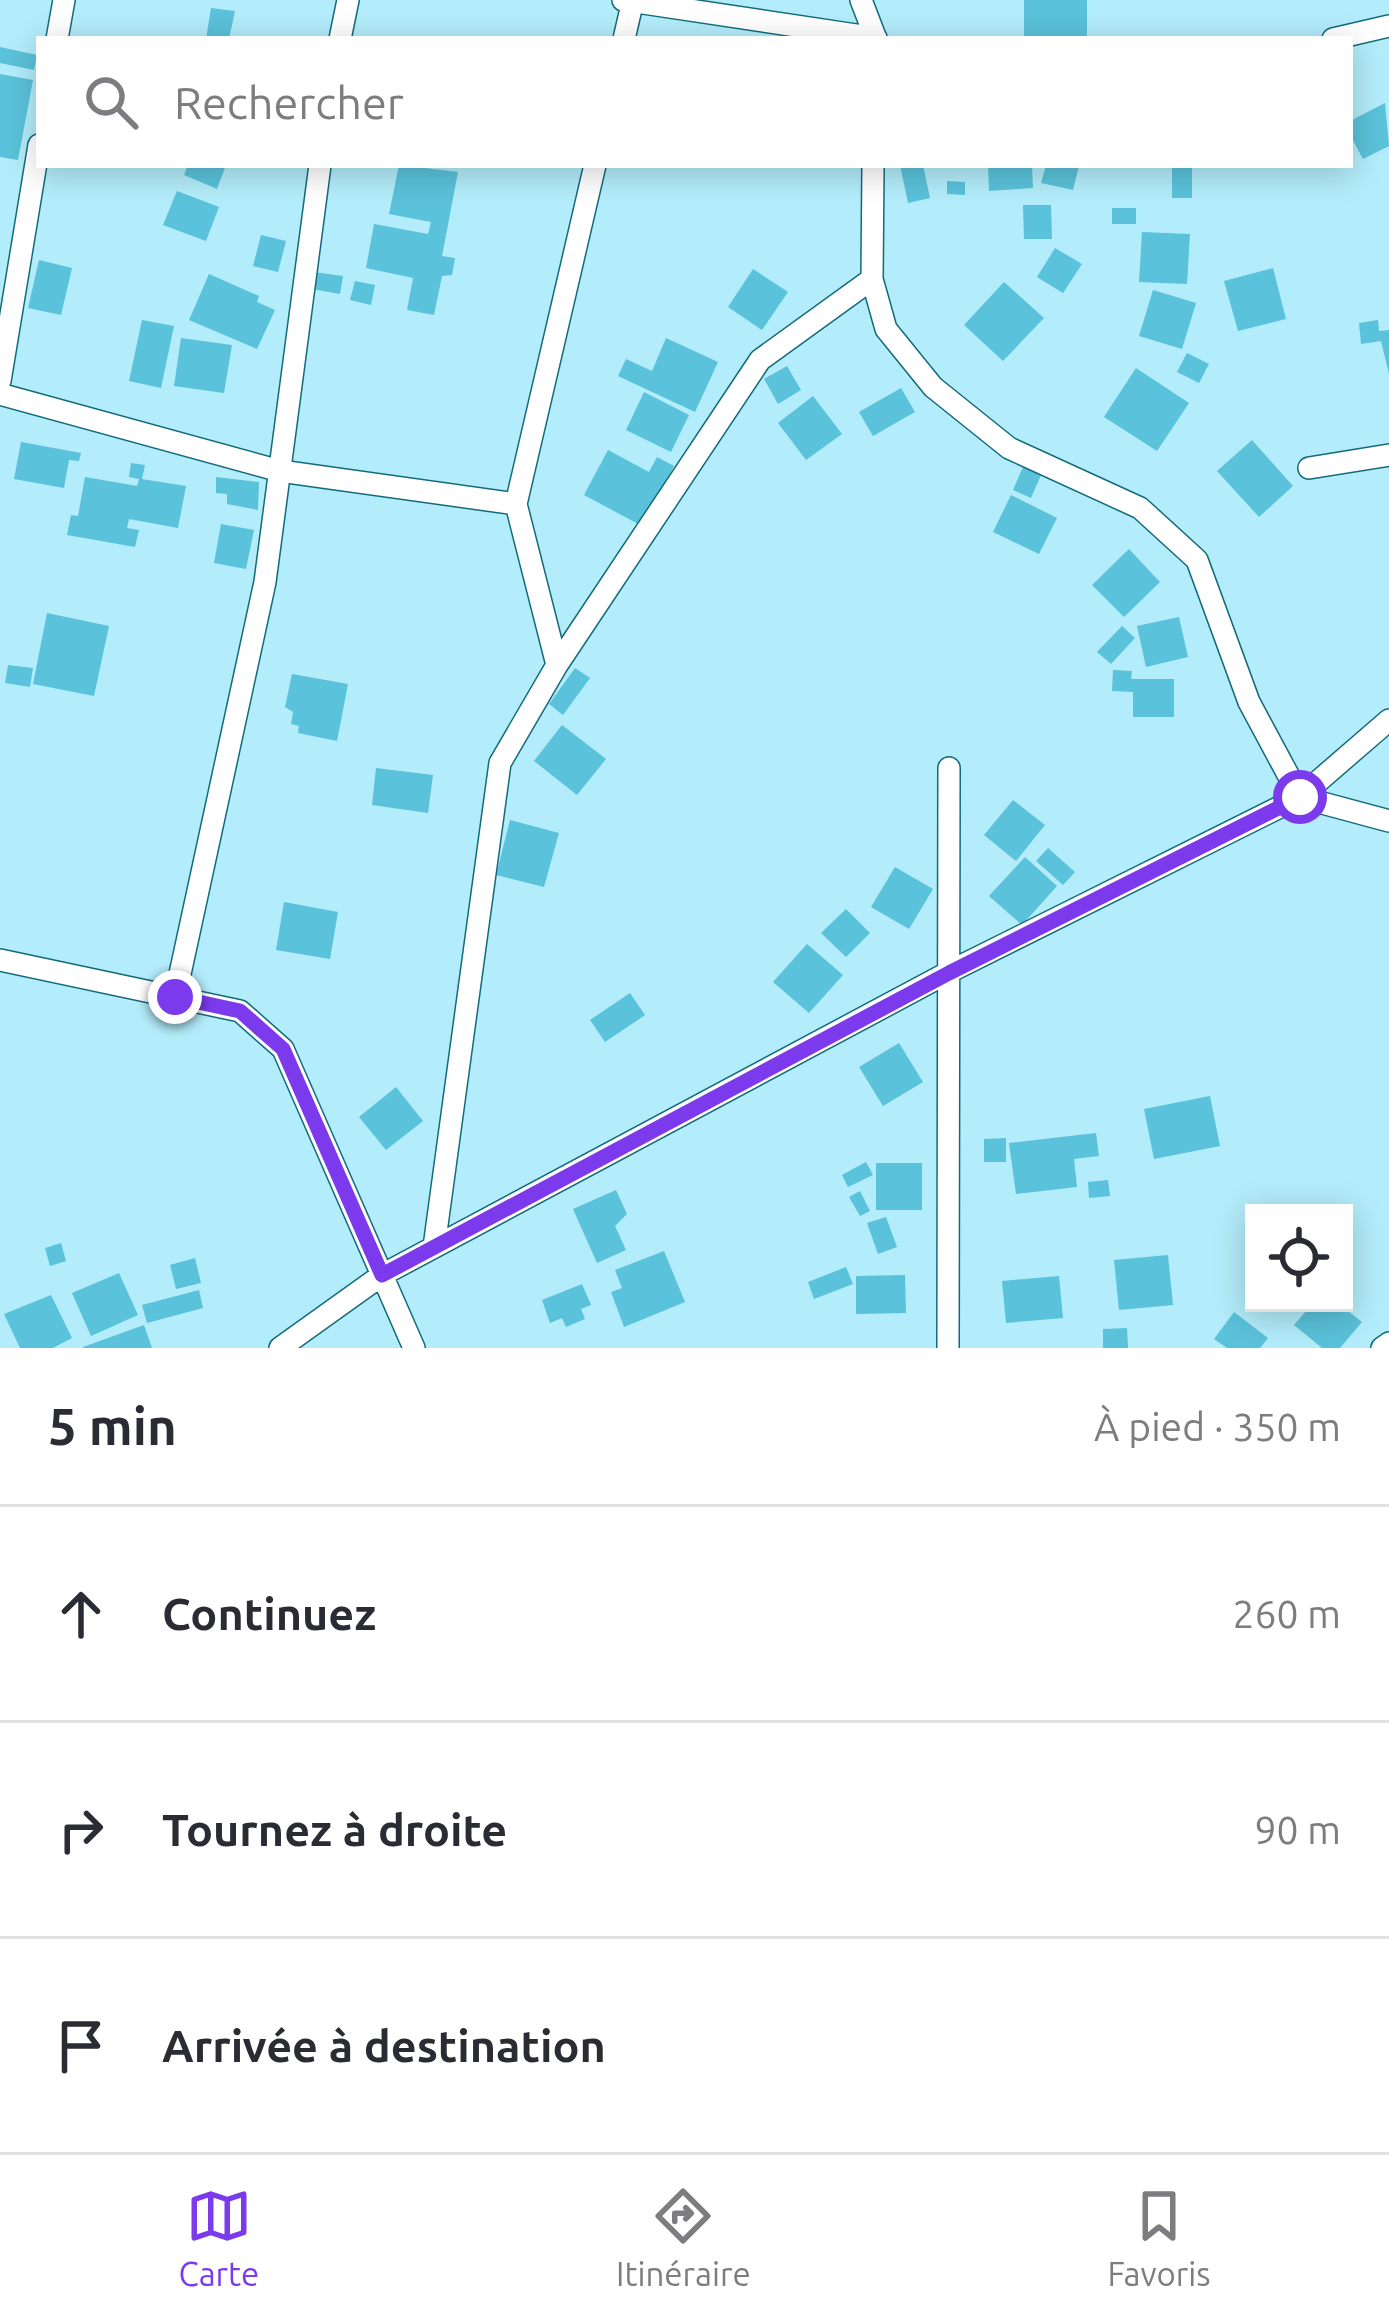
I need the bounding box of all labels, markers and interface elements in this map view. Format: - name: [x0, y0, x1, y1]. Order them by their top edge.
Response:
- search box: [36, 36, 1353, 168]
- icon: search: [78, 69, 144, 135]
- text: Rechercher: [174, 77, 404, 128]
- route start: [1273, 770, 1327, 824]
- route end: [148, 970, 202, 1024]
- map controls: [1245, 1204, 1353, 1312]
- button: locate: [1245, 1204, 1353, 1312]
- text: 5 min: [48, 1397, 177, 1455]
- text: À pied · 350 m: [1094, 1405, 1341, 1448]
- icon: ahead: [48, 1581, 114, 1647]
- text: Continuez: [162, 1588, 376, 1639]
- text: 260 m: [1232, 1592, 1341, 1635]
- icon: right: [48, 1797, 114, 1863]
- text: Tournez à droite: [162, 1804, 507, 1855]
- text: 90 m: [1254, 1808, 1341, 1851]
- icon: arrive: [48, 2013, 114, 2079]
- text: Arrivée à destination: [162, 2020, 606, 2071]
- tab: Carte: [178, 2183, 259, 2292]
- tab: Itinéraire: [616, 2183, 751, 2292]
- tab: Favoris: [1107, 2183, 1211, 2292]

